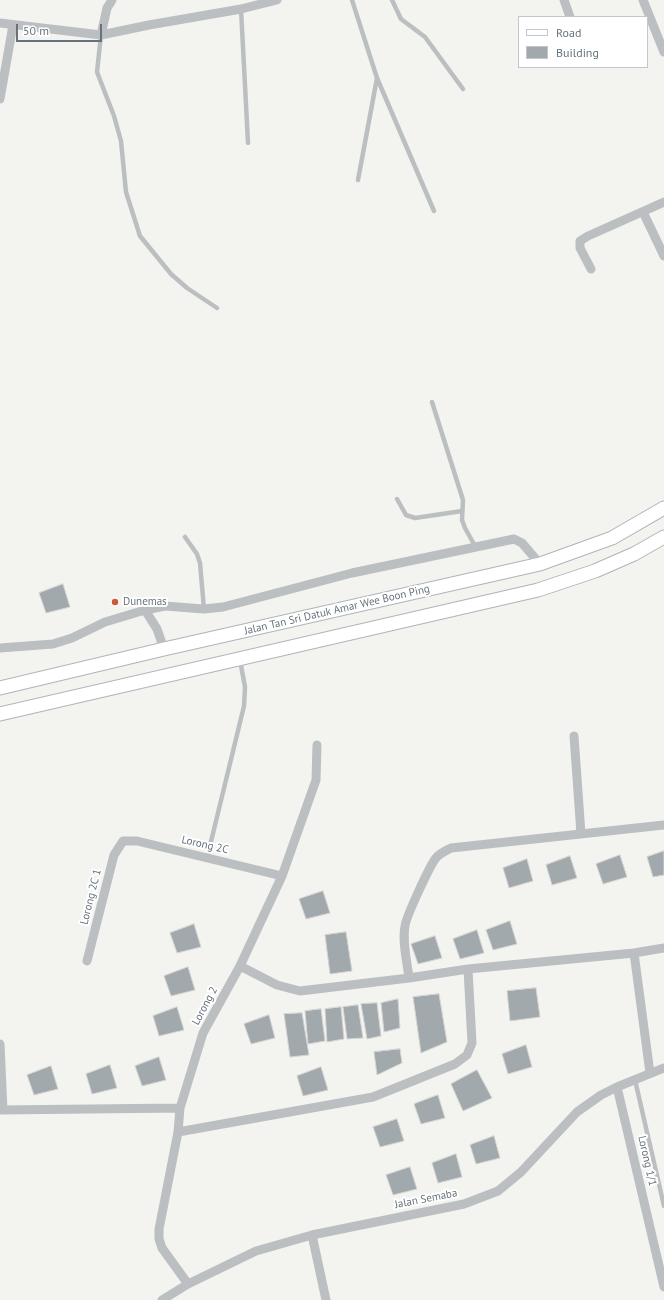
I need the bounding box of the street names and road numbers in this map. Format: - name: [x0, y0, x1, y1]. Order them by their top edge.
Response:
- street label: Jalan Tan Sri Datuk Amar Wee Boon Ping: [243, 582, 431, 638]
- street label: Lorong 2C: [180, 833, 230, 857]
- street label: Lorong 2C 1: [78, 868, 104, 926]
- street label: Lorong 2: [189, 985, 221, 1027]
- street label: Lorong 1/1: [635, 1135, 659, 1187]
- street label: Jalan Semaba: [394, 1186, 458, 1212]

